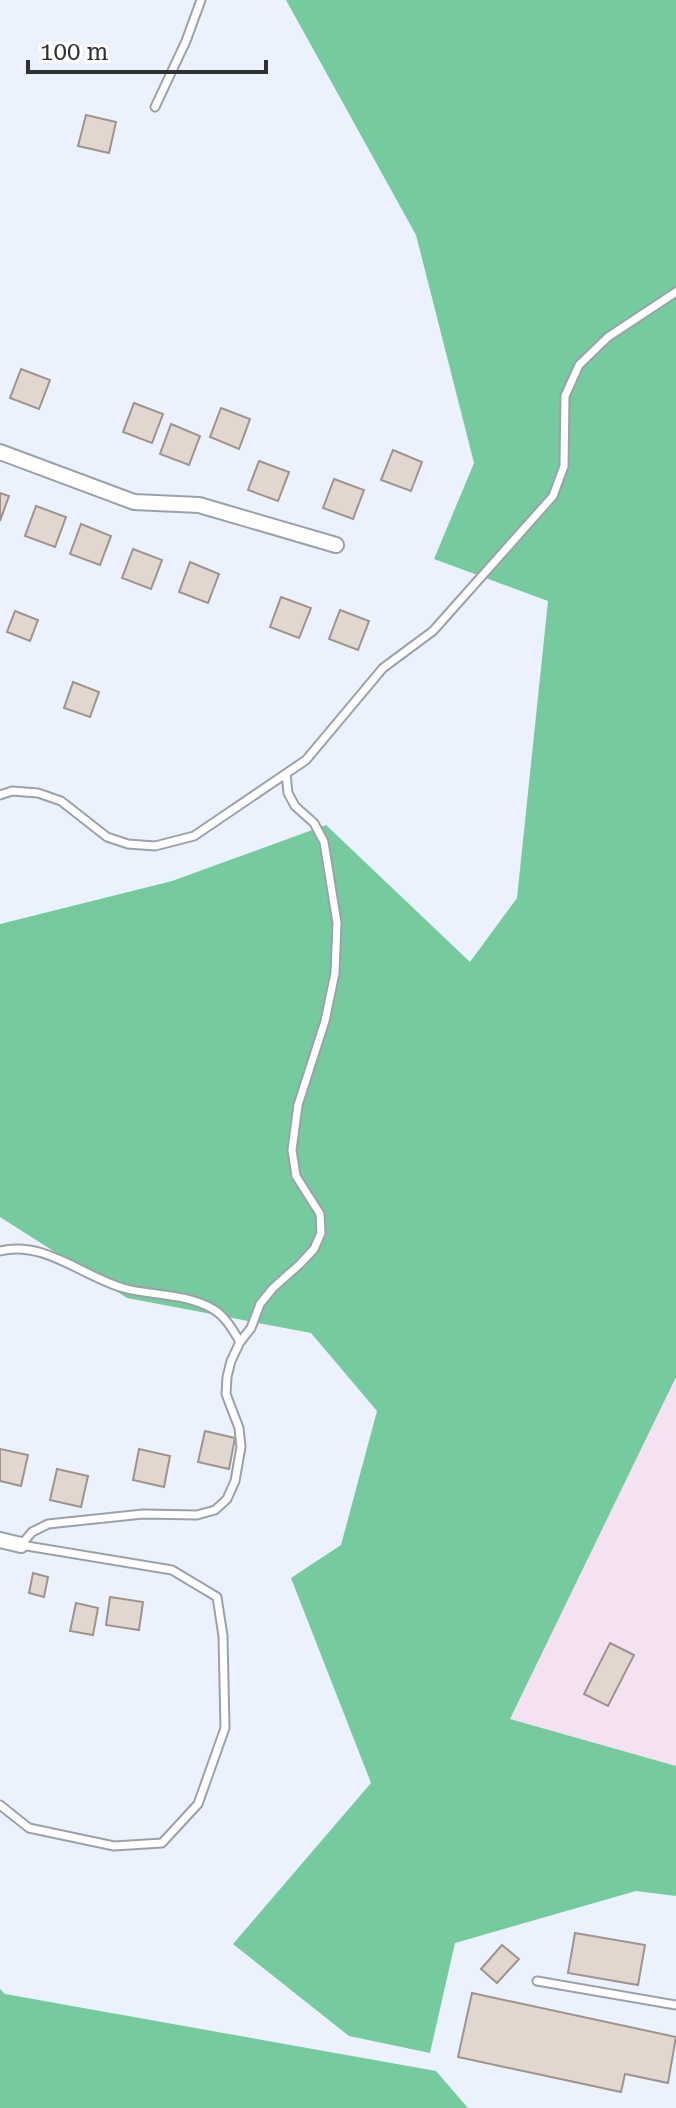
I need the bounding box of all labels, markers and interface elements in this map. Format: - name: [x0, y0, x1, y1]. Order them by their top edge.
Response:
- scale bar: [28, 24, 266, 74]
- text: 100 m: [40, 38, 108, 66]

